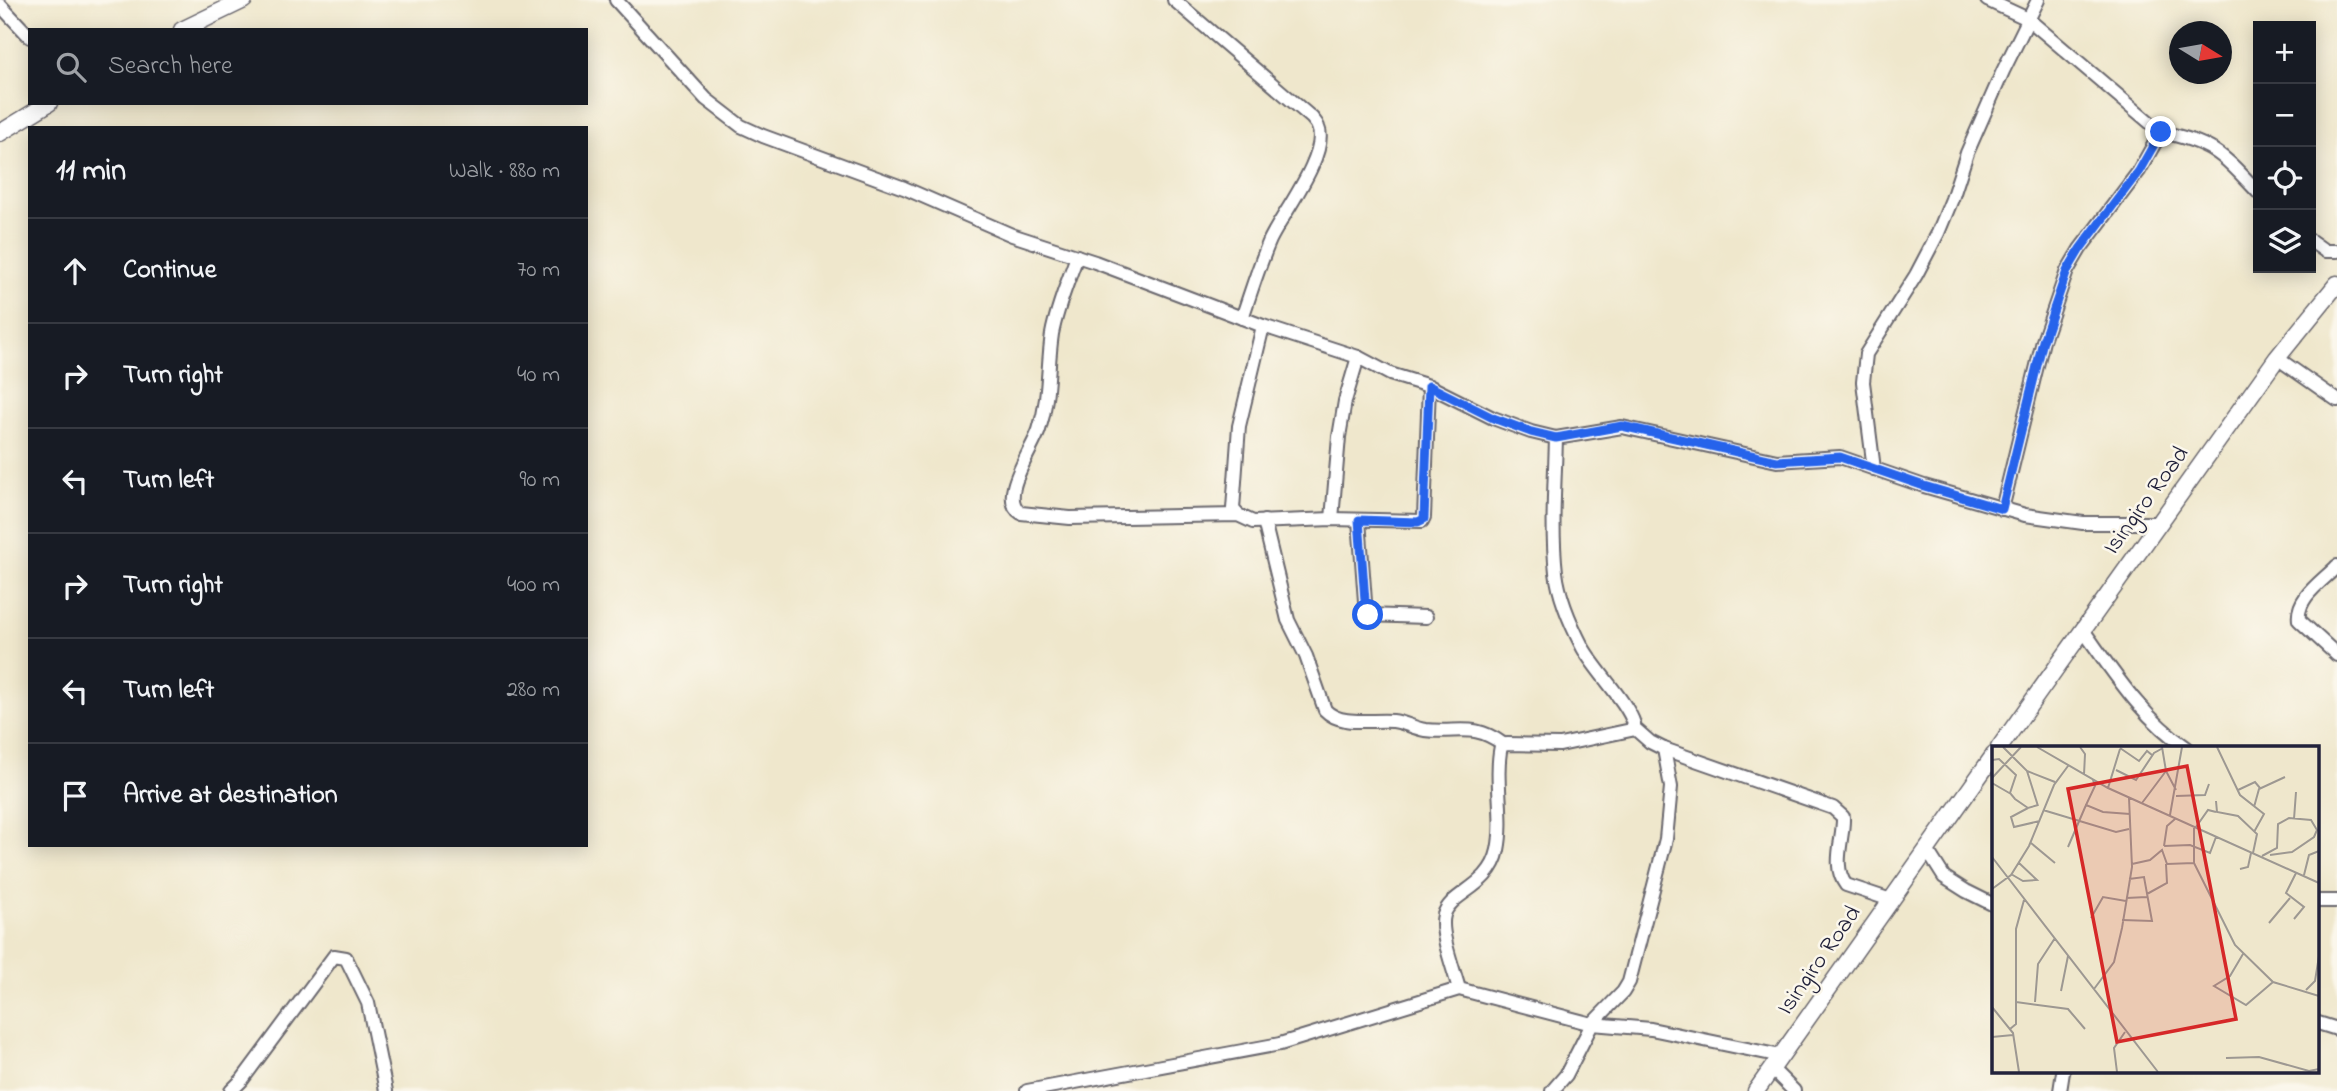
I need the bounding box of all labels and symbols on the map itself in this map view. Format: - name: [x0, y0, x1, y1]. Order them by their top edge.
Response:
- north arrow: [2169, 21, 2232, 84]
- route end: [2145, 116, 2176, 147]
- street label: Isingiro Road: [2095, 439, 2199, 563]
- route start: [1352, 599, 1383, 630]
- inset map: [1992, 746, 2320, 1074]
- street label: Isingiro Road: [1769, 898, 1871, 1023]

